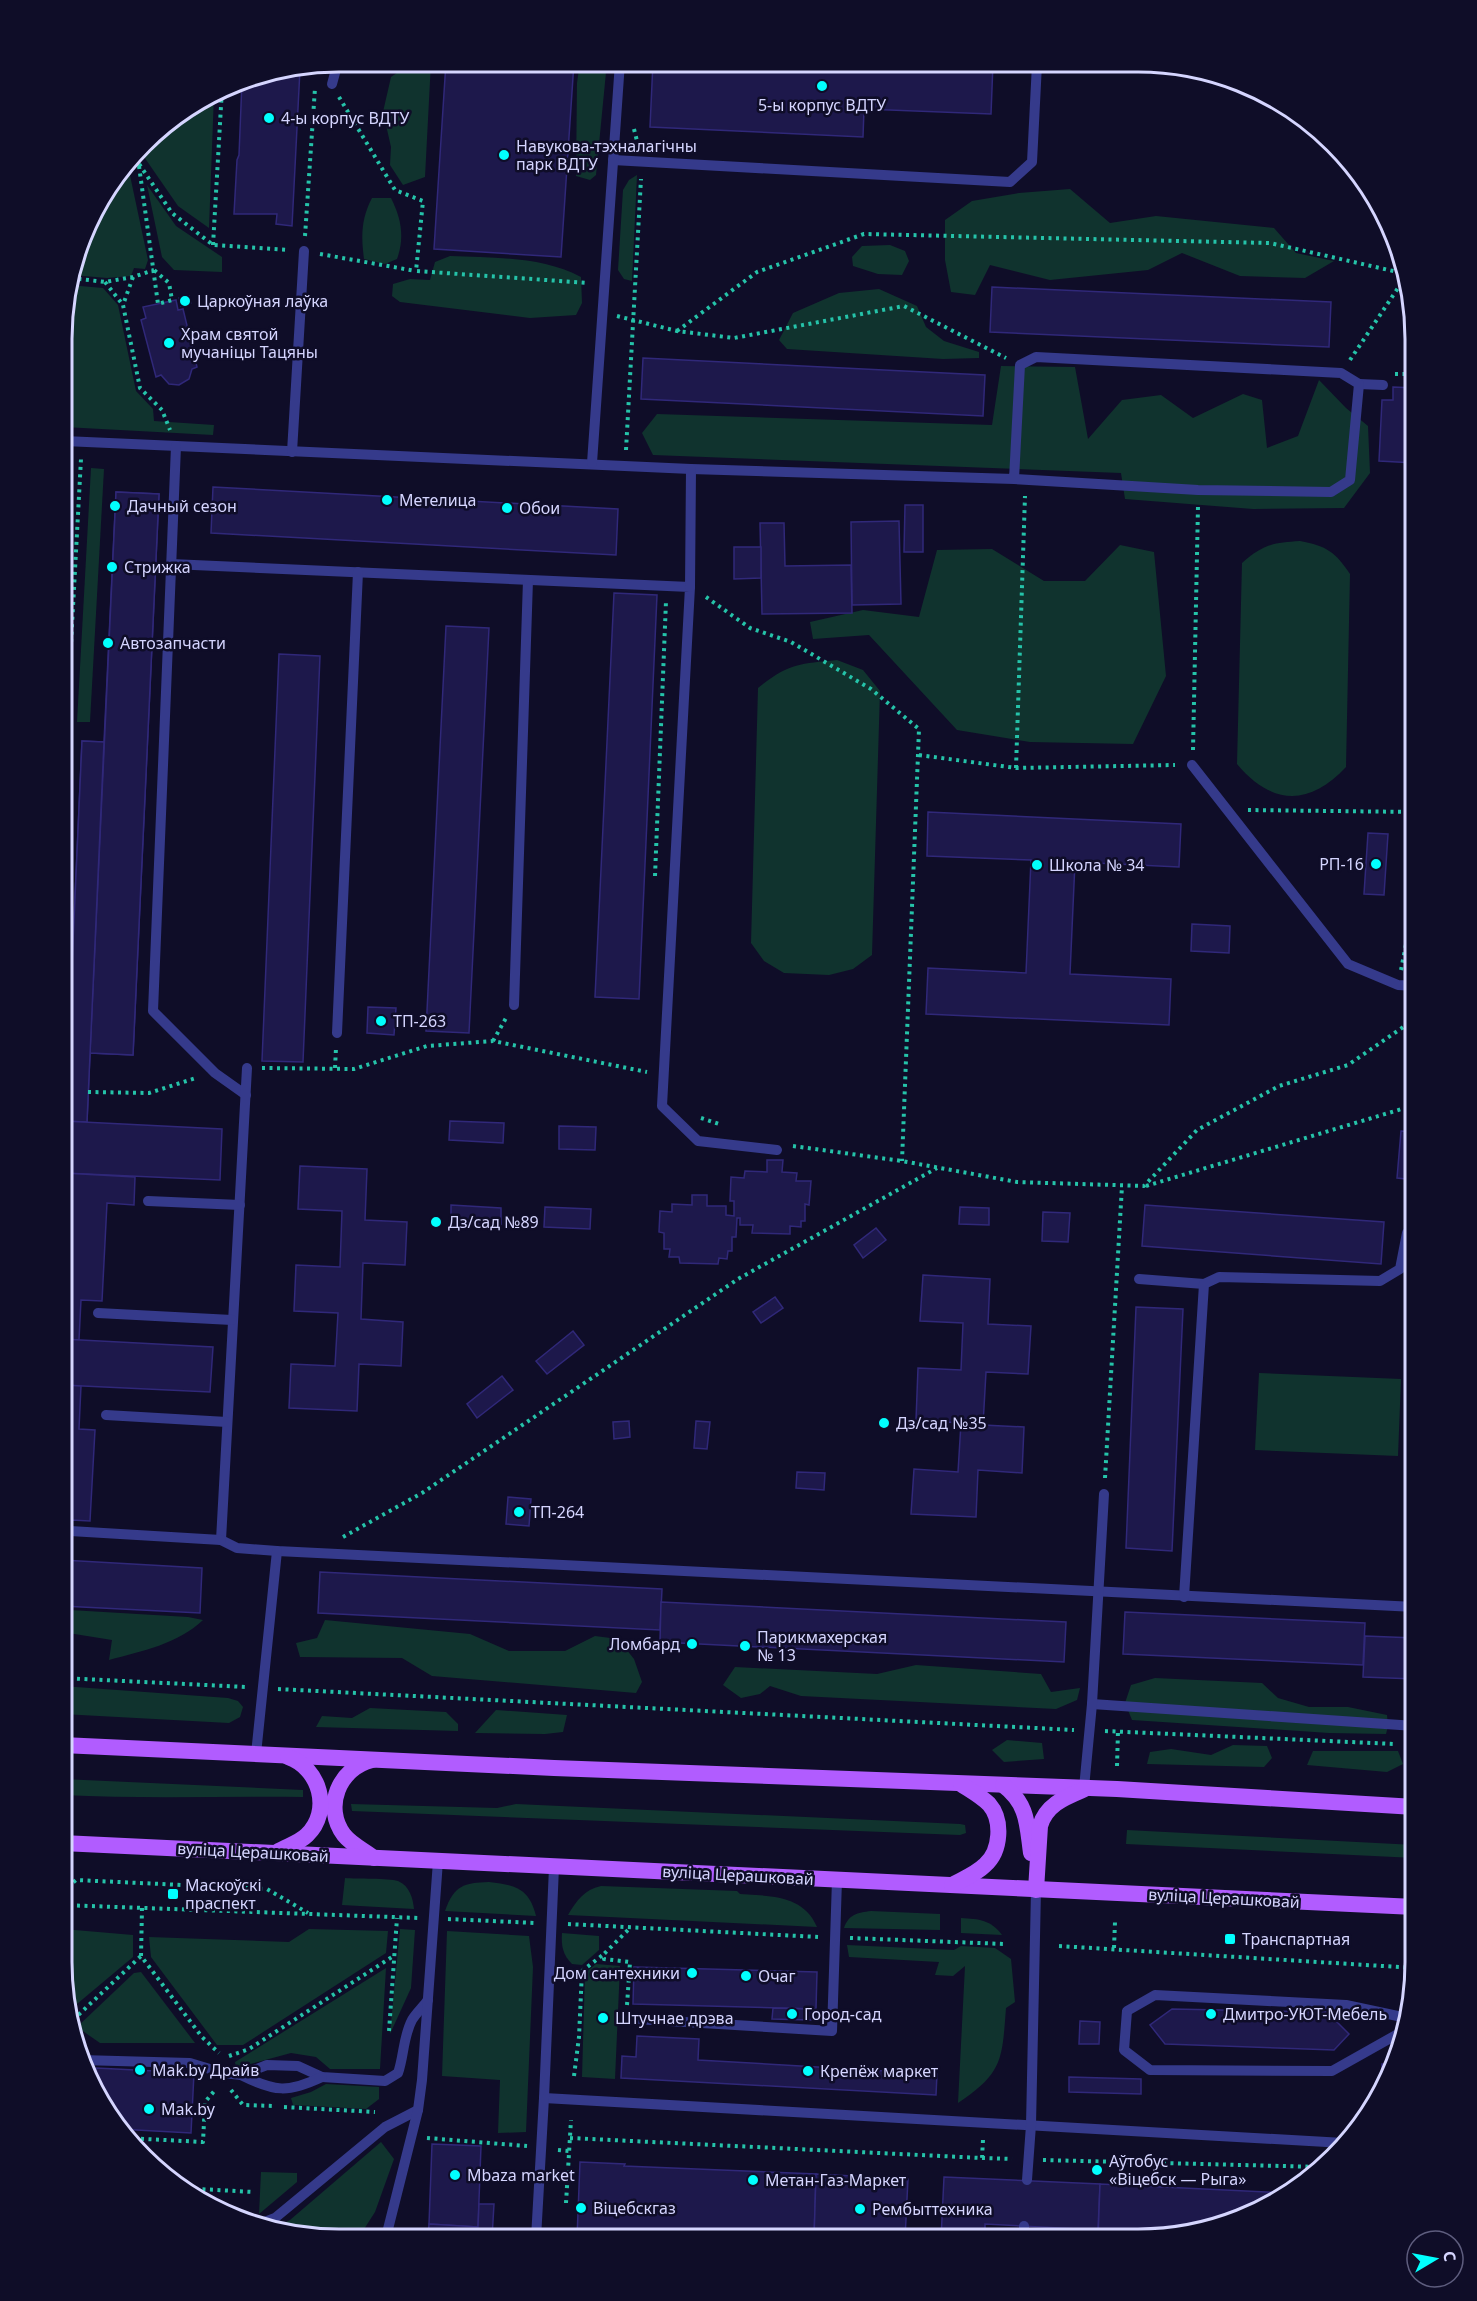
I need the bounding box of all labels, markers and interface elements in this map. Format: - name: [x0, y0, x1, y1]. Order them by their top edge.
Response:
- marker: 5-ы корпус ВДТУ: [815, 79, 829, 93]
- place label: 5-ы корпус ВДТУ: [758, 94, 886, 116]
- place label: 4-ы корпус ВДТУ: [281, 107, 409, 129]
- marker: 4-ы корпус ВДТУ: [262, 111, 276, 125]
- place label: Навукова-тэхналагічны парк ВДТУ: [516, 135, 697, 175]
- marker: Навукова-тэхналагічны парк ВДТУ: [497, 148, 511, 162]
- place label: Царкоўная лаўка: [197, 290, 328, 312]
- marker: Царкоўная лаўка: [178, 294, 192, 308]
- place label: Храм святой мучаніцы Тацяны: [181, 323, 318, 363]
- marker: Храм святой мучаніцы Тацяны: [162, 336, 176, 350]
- place label: Метелица: [399, 489, 476, 511]
- marker: Метелица: [380, 493, 394, 507]
- place label: Дачный сезон: [127, 495, 237, 517]
- place label: Обои: [519, 497, 560, 519]
- marker: Дачный сезон: [108, 499, 122, 513]
- marker: Обои: [500, 501, 514, 515]
- place label: Стрижка: [124, 556, 191, 578]
- marker: Стрижка: [105, 560, 119, 574]
- place label: Автозапчасти: [120, 632, 226, 654]
- marker: Автозапчасти: [101, 636, 115, 650]
- place label: РП-16: [1319, 853, 1364, 875]
- place label: Школа № 34: [1049, 854, 1144, 876]
- marker: РП-16: [1369, 857, 1383, 871]
- marker: Школа № 34: [1030, 858, 1044, 872]
- place label: ТП-263: [393, 1010, 446, 1032]
- marker: ТП-263: [374, 1014, 388, 1028]
- place label: Дз/сад №89: [448, 1211, 539, 1233]
- marker: Дз/сад №89: [429, 1215, 443, 1229]
- place label: Дз/сад №35: [896, 1412, 987, 1434]
- marker: Дз/сад №35: [877, 1416, 891, 1430]
- place label: ТП-264: [531, 1501, 584, 1523]
- marker: ТП-264: [512, 1505, 526, 1519]
- place label: Парикмахерская № 13: [757, 1626, 887, 1666]
- place label: Ломбард: [609, 1633, 680, 1655]
- marker: Ломбард: [685, 1637, 699, 1651]
- marker: Парикмахерская № 13: [738, 1639, 752, 1653]
- street label: вуліца Церашковай: [177, 1837, 329, 1867]
- street label: вуліца Церашковай: [662, 1860, 814, 1890]
- place label: Маскоўскі праспект: [185, 1874, 262, 1914]
- street label: вуліца Церашковай: [1148, 1883, 1300, 1913]
- marker: Маскоўскі праспект: [166, 1887, 180, 1901]
- place label: Транспартная: [1242, 1928, 1350, 1950]
- marker: Транспартная: [1223, 1932, 1237, 1946]
- place label: Дом сантехники: [554, 1962, 680, 1984]
- place label: Очаг: [758, 1965, 796, 1987]
- marker: Дом сантехники: [685, 1966, 699, 1980]
- marker: Очаг: [739, 1969, 753, 1983]
- place label: Город-сад: [804, 2003, 882, 2025]
- place label: Дмитро-УЮТ-Мебель: [1223, 2003, 1387, 2025]
- place label: Штучнае дрэва: [615, 2007, 734, 2029]
- marker: Город-сад: [785, 2007, 799, 2021]
- marker: Дмитро-УЮТ-Мебель: [1204, 2007, 1218, 2021]
- marker: Штучнае дрэва: [596, 2011, 610, 2025]
- place label: Маk.by Драйв: [152, 2059, 259, 2081]
- place label: Крепёж маркет: [820, 2060, 939, 2082]
- marker: Маk.by Драйв: [133, 2063, 147, 2077]
- marker: Крепёж маркет: [801, 2064, 815, 2078]
- place label: Mak.by: [161, 2098, 216, 2120]
- marker: Mak.by: [142, 2102, 156, 2116]
- place label: Аўтобус «Віцебск — Рыга»: [1109, 2150, 1246, 2190]
- marker: Аўтобус «Віцебск — Рыга»: [1090, 2163, 1104, 2177]
- place label: Mbaza market: [467, 2164, 575, 2186]
- marker: Mbaza market: [448, 2168, 462, 2182]
- place label: Метан-Газ-Маркет: [765, 2169, 907, 2191]
- marker: Метан-Газ-Маркет: [746, 2173, 760, 2187]
- place label: Віцебскгаз: [593, 2197, 676, 2219]
- place label: Рембыттехника: [872, 2198, 993, 2220]
- marker: Віцебскгаз: [574, 2201, 588, 2215]
- marker: Рембыттехника: [853, 2202, 867, 2216]
- north arrow: [1405, 2229, 1465, 2289]
- text: С: [1438, 2249, 1462, 2263]

